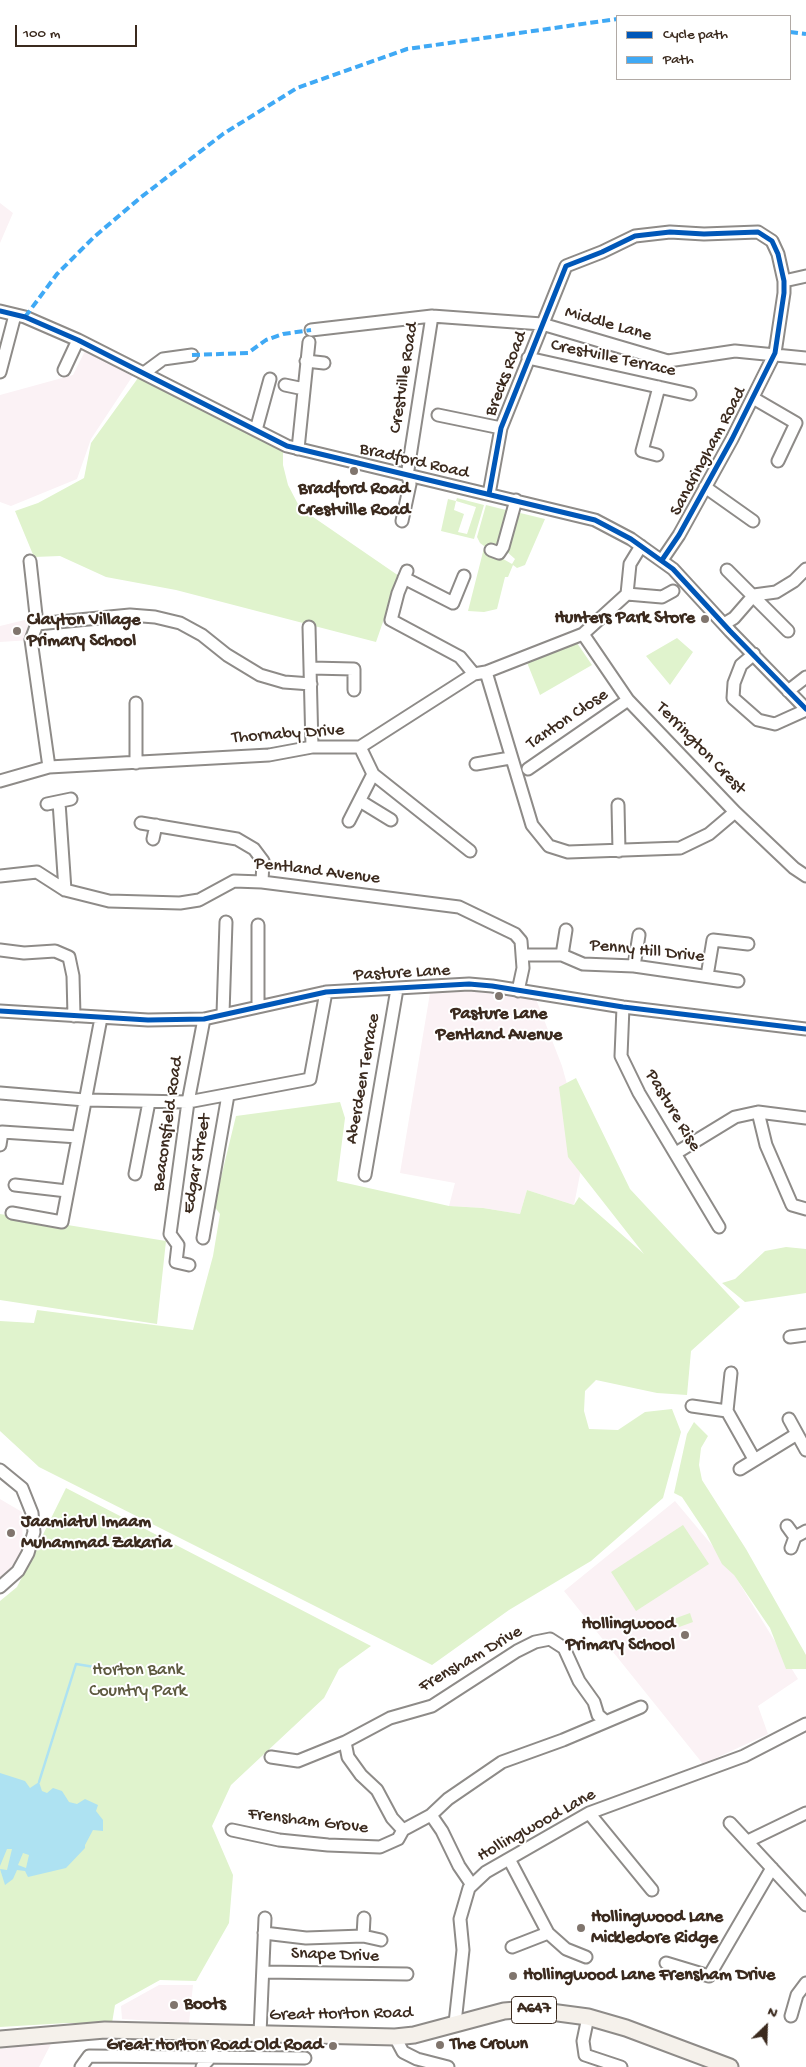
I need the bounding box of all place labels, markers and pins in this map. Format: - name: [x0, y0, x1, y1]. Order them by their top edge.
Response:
- marker: Bradford Road Crestville Road: [348, 465, 360, 477]
- place label: Bradford Road Crestville Road: [298, 479, 410, 522]
- place label: Hunters Park Store: [555, 608, 695, 630]
- place label: Clayton Village Primary School: [27, 610, 140, 652]
- marker: Hunters Park Store: [699, 613, 711, 625]
- marker: Clayton Village Primary School: [11, 625, 23, 637]
- marker: Pasture Lane Pentland Avenue: [493, 990, 505, 1002]
- place label: Pasture Lane Pentland Avenue: [436, 1004, 562, 1046]
- place label: Jaamiatul Imaam Muhammad Zakaria: [21, 1512, 172, 1555]
- marker: Jaamiatul Imaam Muhammad Zakaria: [5, 1527, 17, 1539]
- place label: Hollingwood Primary School: [566, 1614, 675, 1656]
- marker: Hollingwood Primary School: [679, 1629, 691, 1641]
- place label: Hollingwood Lane Mickledore Ridge: [591, 1907, 723, 1950]
- marker: Hollingwood Lane Mickledore Ridge: [575, 1922, 587, 1934]
- place label: Hollingwood Lane Frensham Drive: [523, 1965, 775, 1987]
- marker: Hollingwood Lane Frensham Drive: [507, 1970, 519, 1982]
- place label: Boots: [184, 1994, 226, 2016]
- marker: Boots: [168, 1999, 180, 2011]
- place label: The Crown: [450, 2034, 528, 2056]
- place label: Great Horton Road Old Road: [106, 2035, 323, 2057]
- marker: The Crown: [434, 2039, 446, 2051]
- marker: Great Horton Road Old Road: [327, 2040, 339, 2052]

